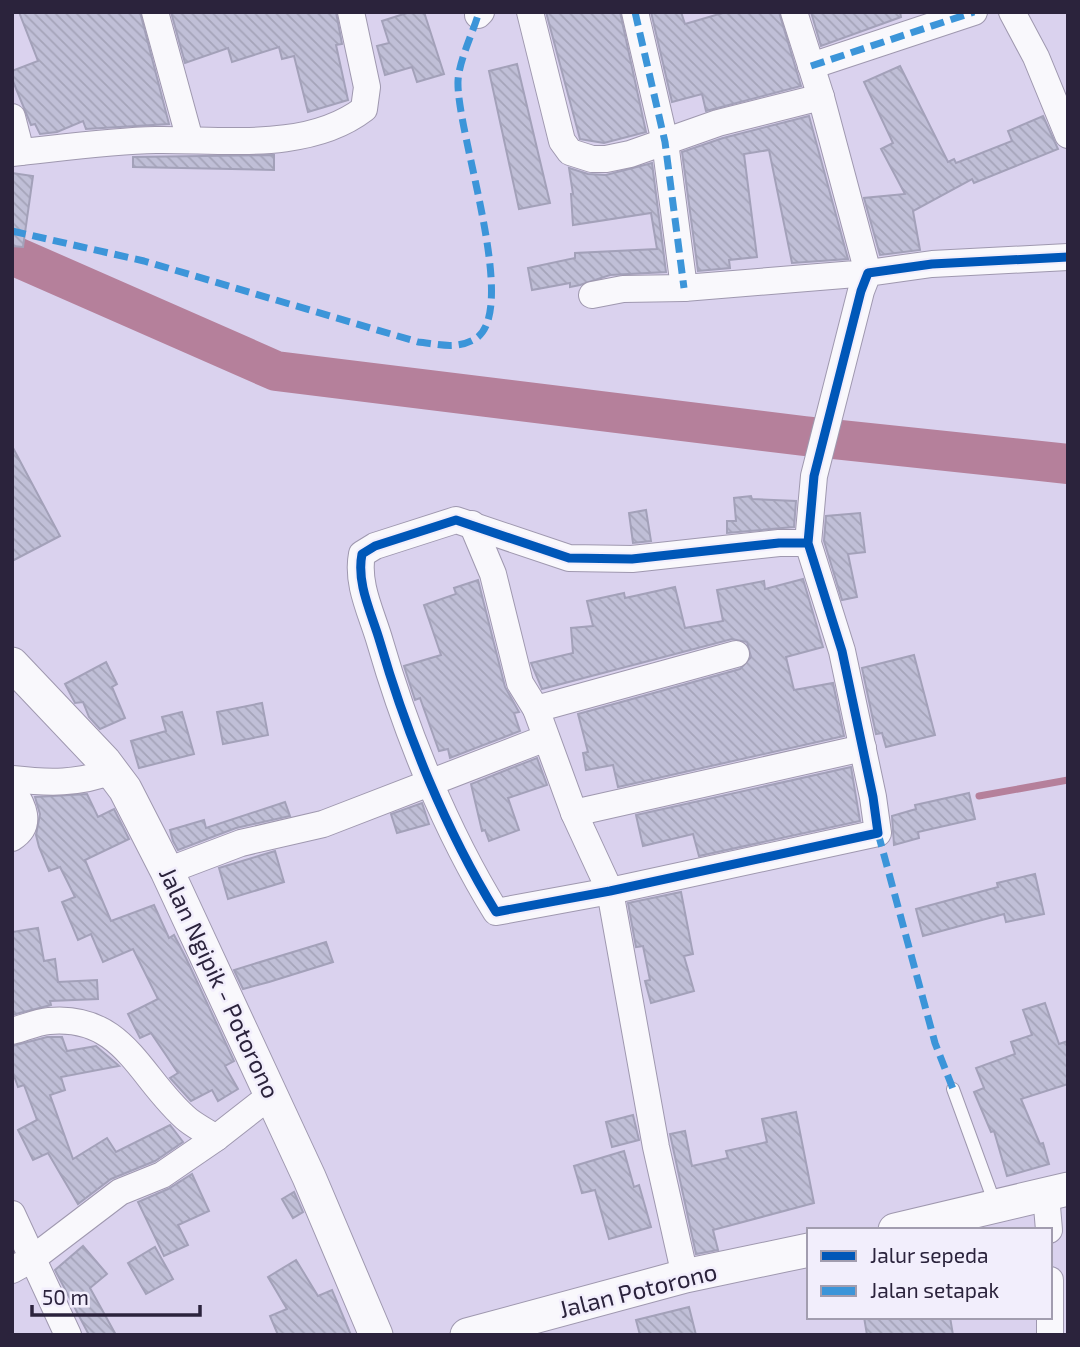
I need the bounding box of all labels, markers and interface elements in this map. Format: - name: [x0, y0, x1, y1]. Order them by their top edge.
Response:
- street label: Jalan Ngipik - Potorono: [154, 862, 287, 1102]
- legend: [807, 1228, 1052, 1319]
- text: Jalur sepeda: [870, 1242, 989, 1267]
- street label: Jalan Potorono: [556, 1256, 720, 1323]
- scale bar: [32, 1274, 200, 1318]
- text: Jalan setapak: [870, 1277, 1000, 1302]
- text: 50 m: [42, 1284, 89, 1309]

